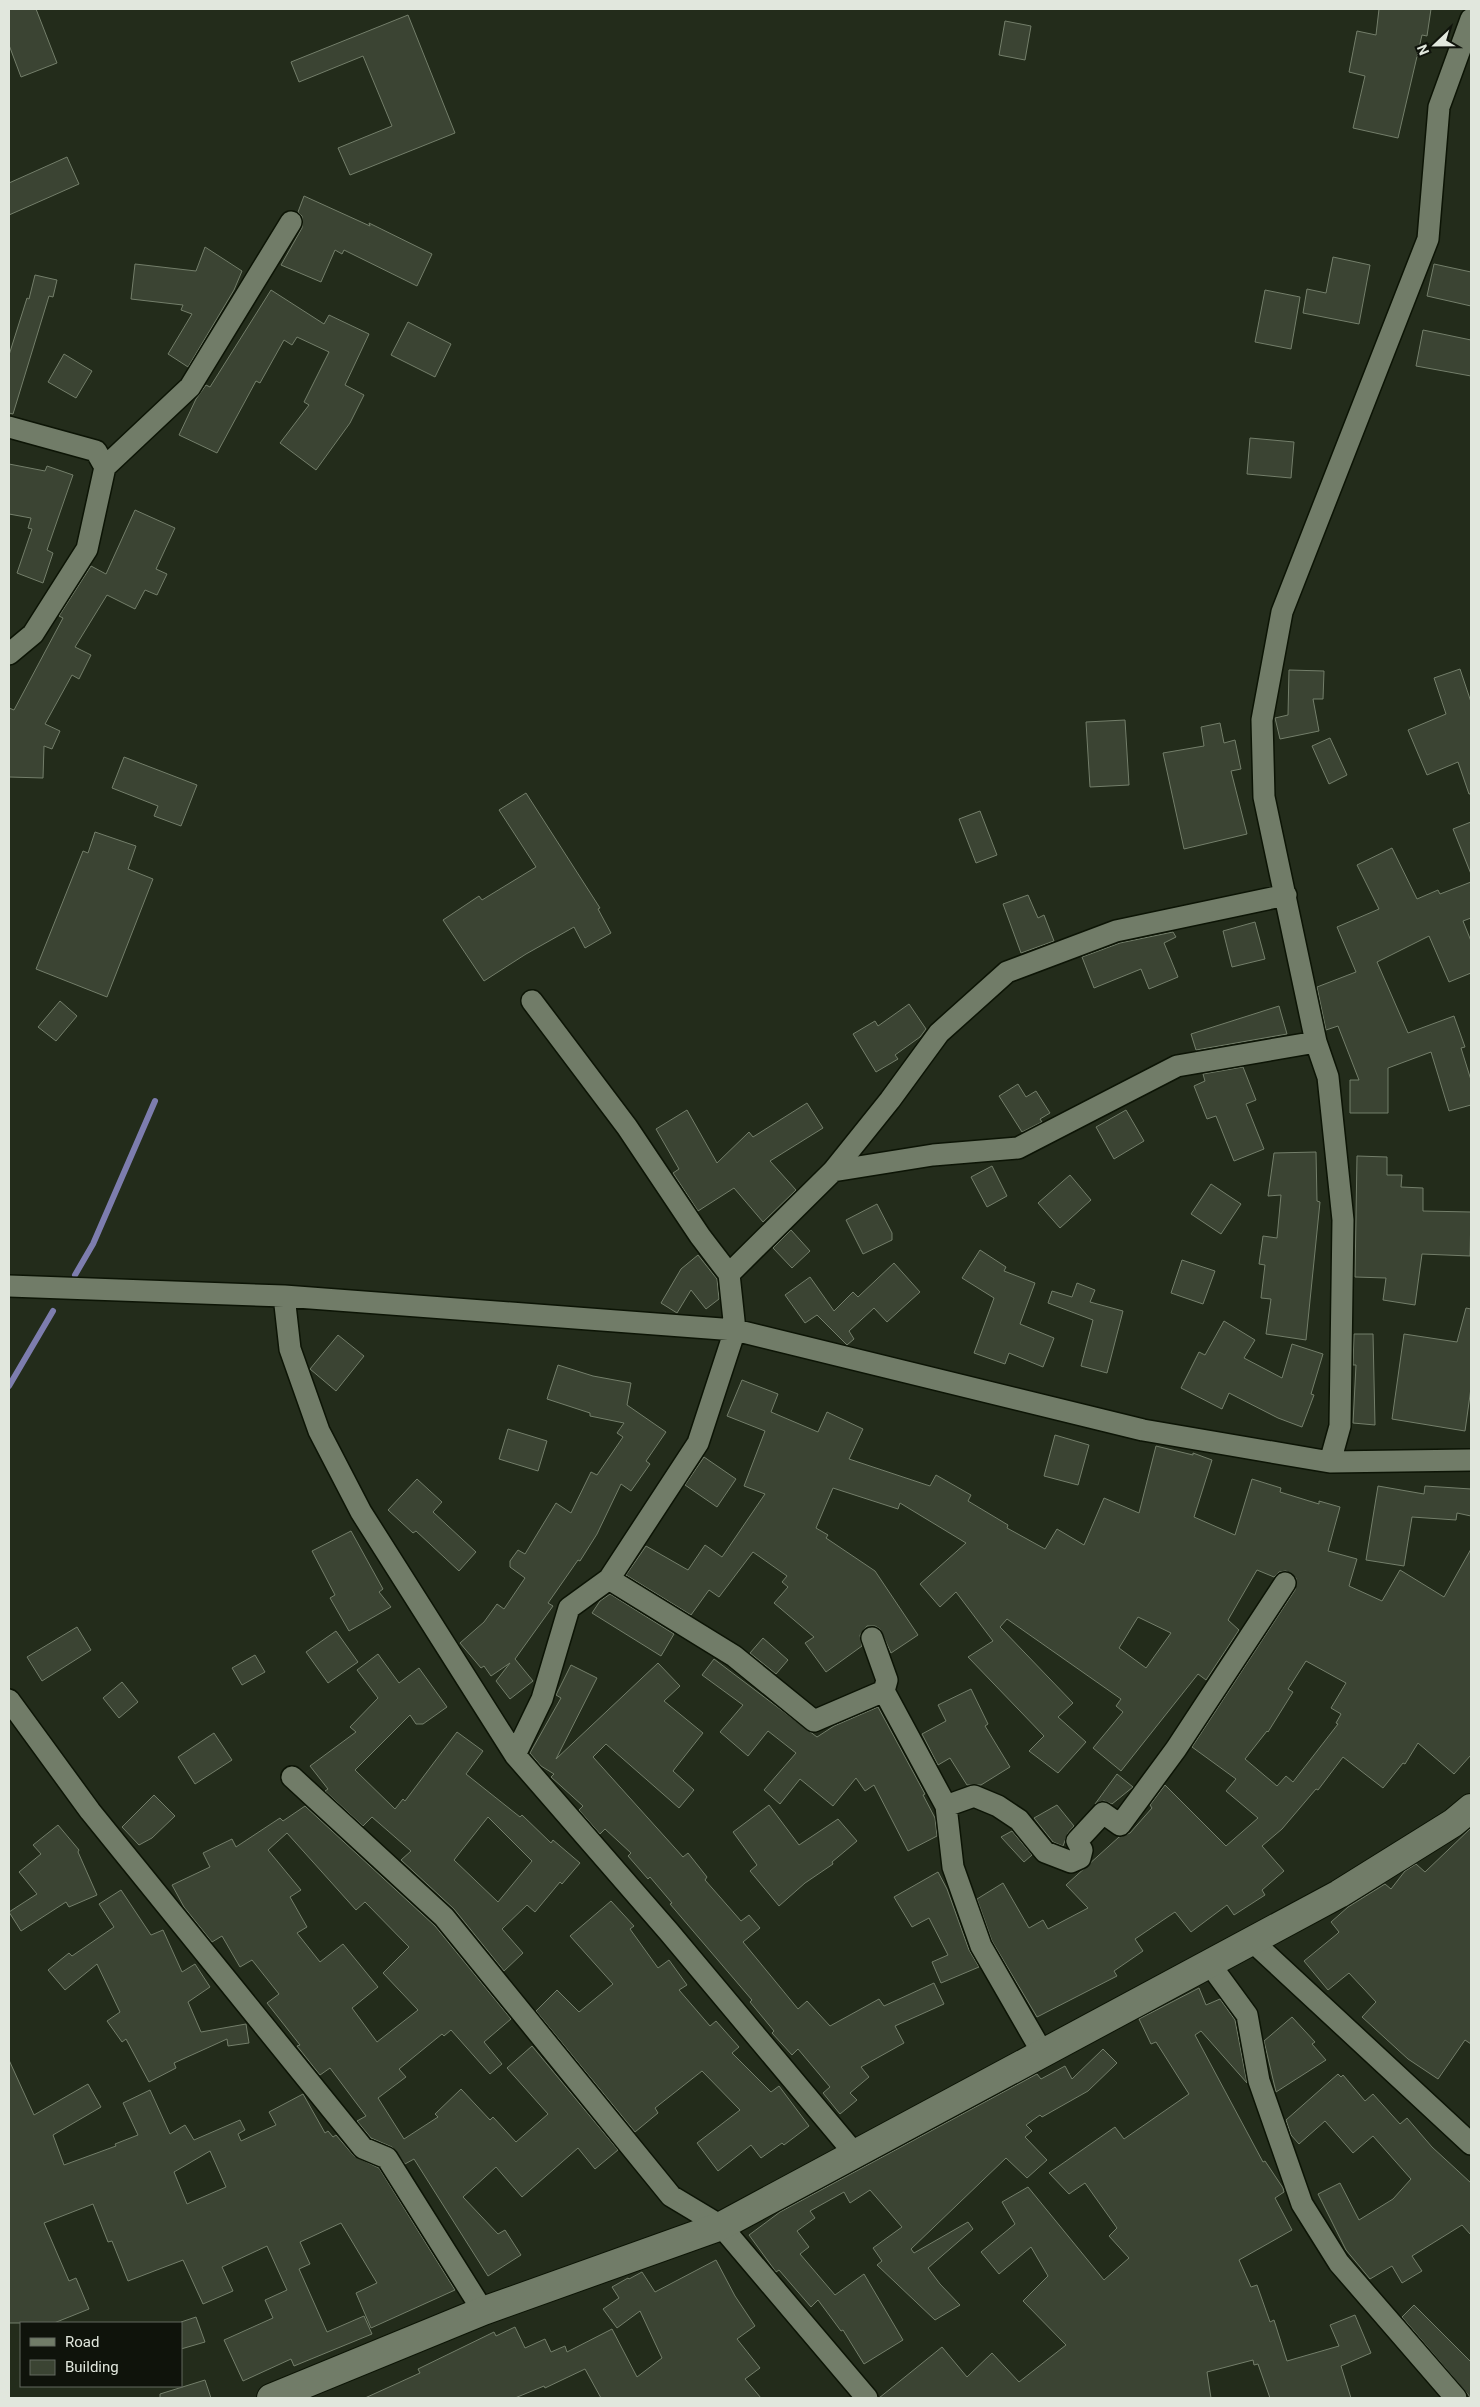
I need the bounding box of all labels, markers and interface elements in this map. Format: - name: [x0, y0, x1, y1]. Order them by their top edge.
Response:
- north arrow: [1410, 20, 1460, 70]
- text: N: [1414, 42, 1432, 57]
- legend: [20, 2322, 182, 2387]
- text: Road: [65, 2333, 99, 2351]
- text: Building: [65, 2358, 119, 2376]

